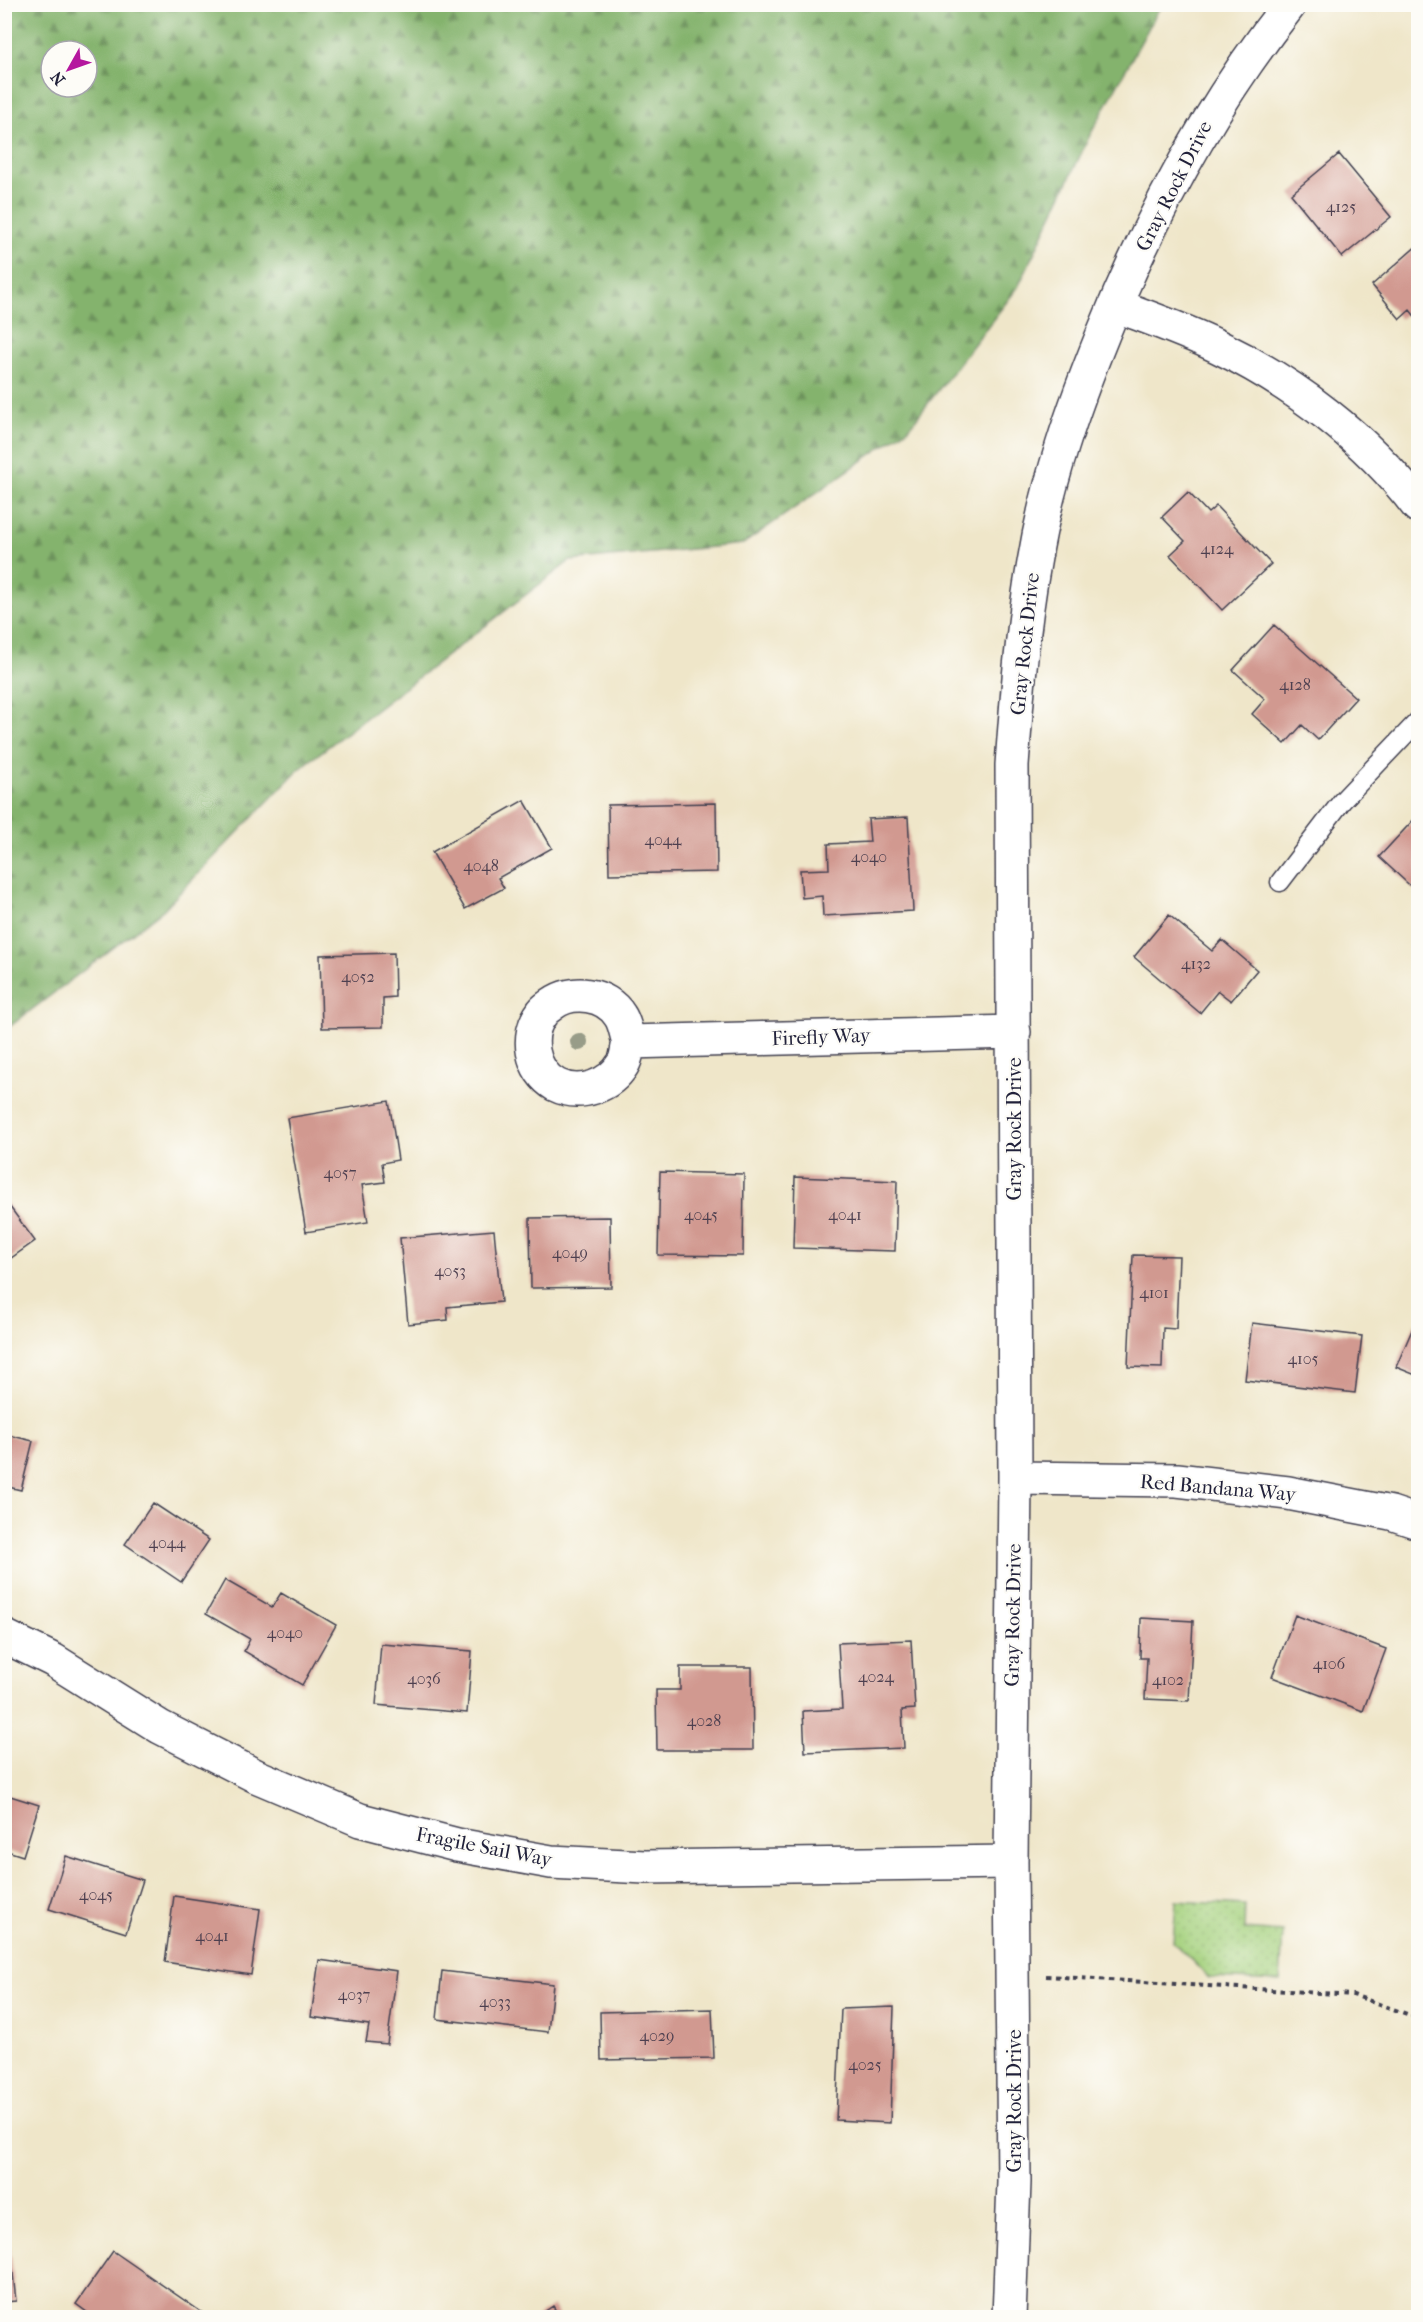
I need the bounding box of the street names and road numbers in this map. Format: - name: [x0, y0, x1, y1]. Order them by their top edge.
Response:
- street label: Gray Rock Drive: [1131, 117, 1217, 255]
- street label: Gray Rock Drive: [1006, 572, 1044, 716]
- street label: Firefly Way: [771, 1024, 872, 1050]
- street label: Gray Rock Drive: [1003, 1057, 1026, 1201]
- street label: Red Bandana Way: [1139, 1470, 1298, 1506]
- street label: Gray Rock Drive: [1000, 1543, 1026, 1687]
- street label: Fragile Sail Way: [414, 1823, 555, 1872]
- street label: Gray Rock Drive: [1003, 2029, 1026, 2173]

